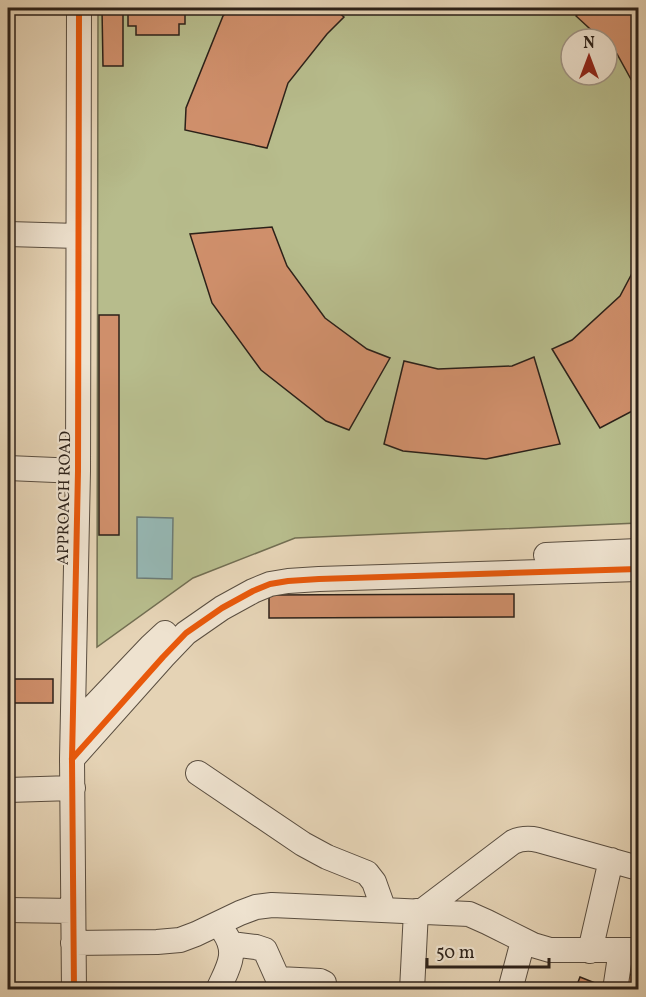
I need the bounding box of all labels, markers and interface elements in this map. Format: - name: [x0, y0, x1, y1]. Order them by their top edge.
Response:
- north arrow: [559, 27, 619, 87]
- text: N: [583, 33, 595, 55]
- street label: APPROACH ROAD: [53, 430, 77, 565]
- scale bar: [427, 931, 548, 969]
- text: 50 m: [436, 941, 475, 966]

